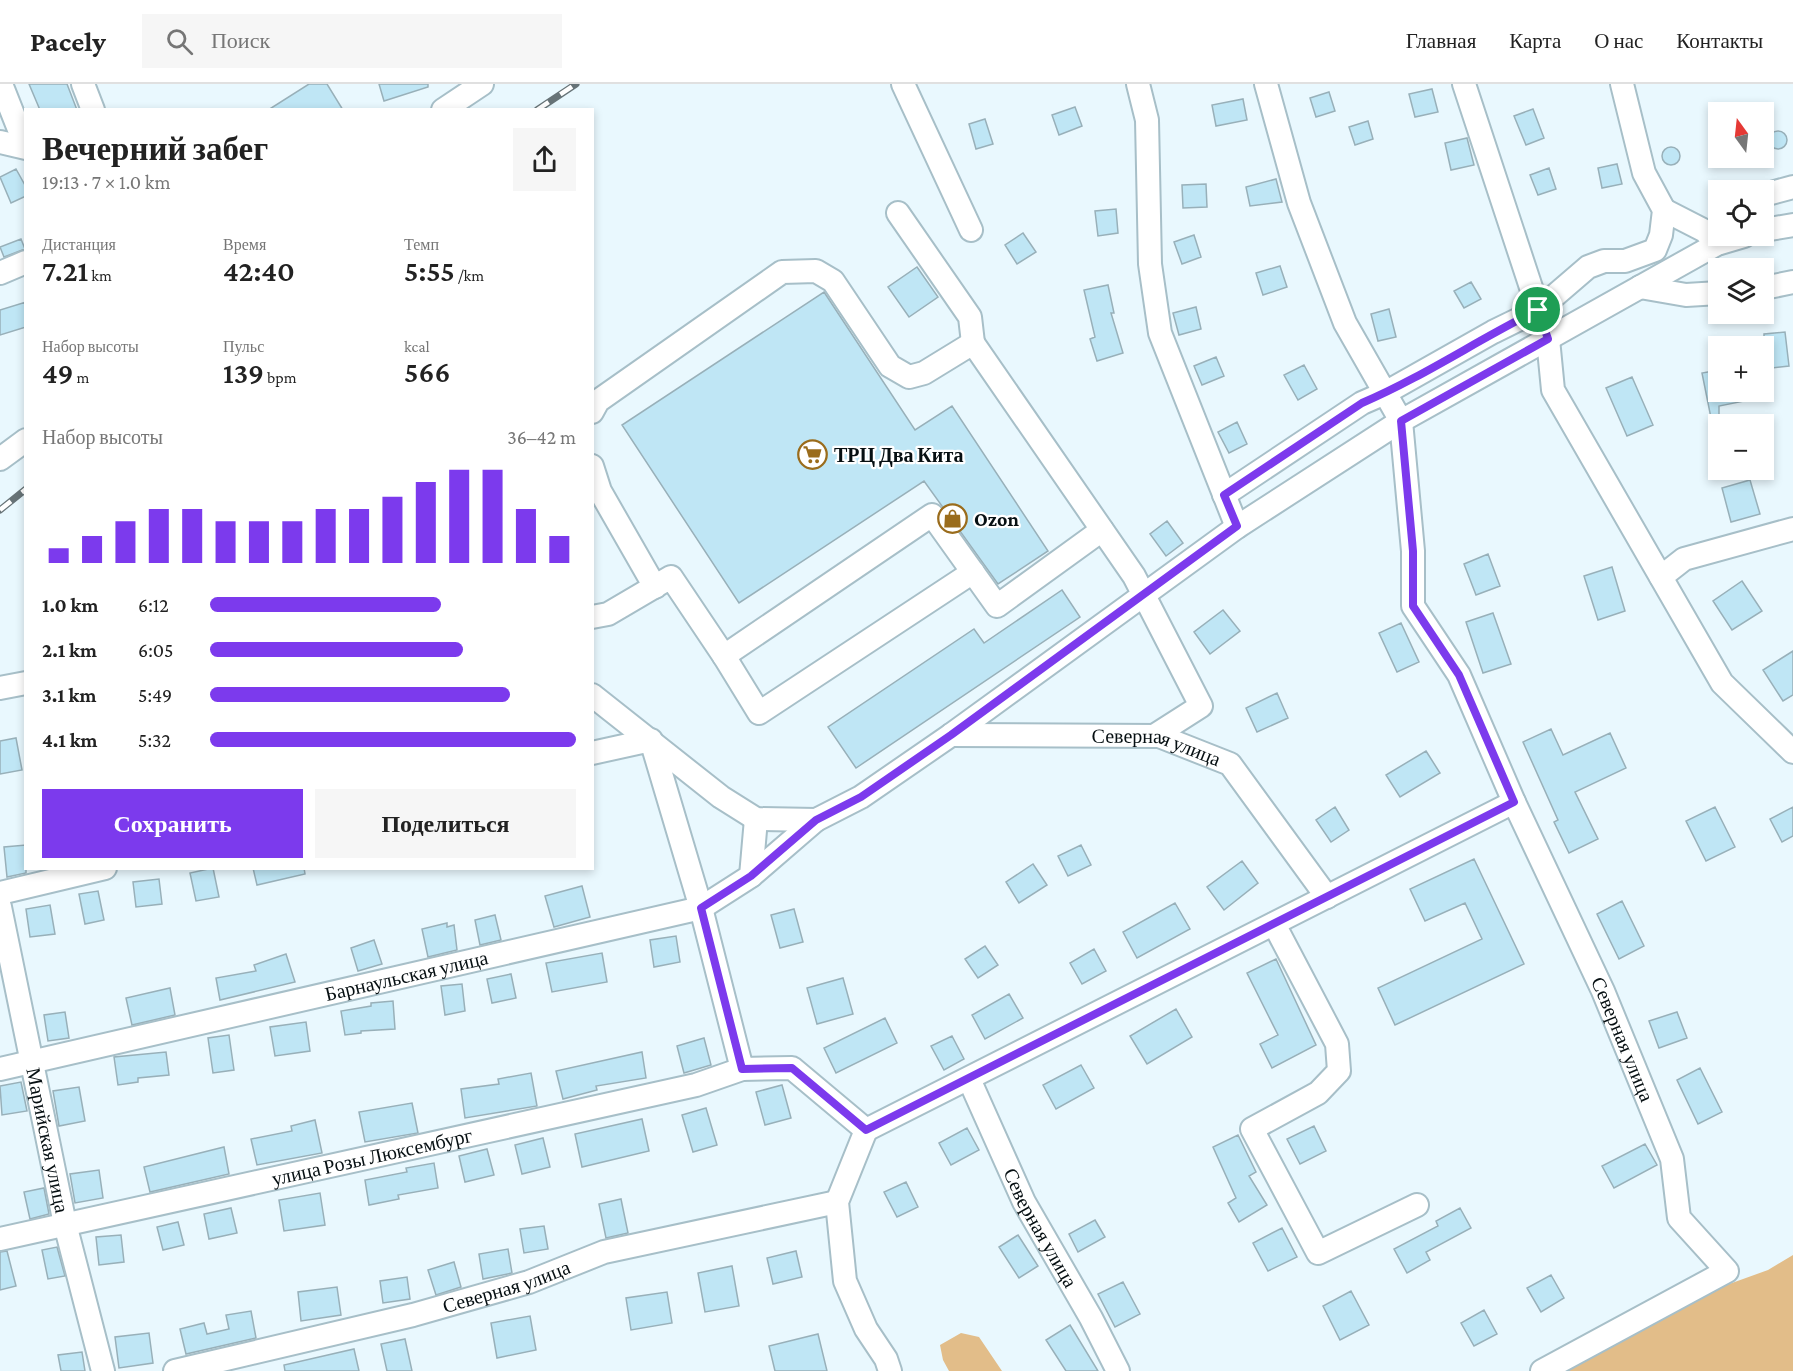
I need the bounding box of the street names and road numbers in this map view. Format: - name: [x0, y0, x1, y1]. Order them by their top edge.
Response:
- street label: Северная улица: [1092, 725, 1224, 770]
- street label: Барнаульская улица: [323, 946, 490, 1005]
- street label: Северная улица: [1587, 973, 1658, 1105]
- street label: Марийская улица: [22, 1066, 73, 1215]
- street label: улица Розы Люксембург: [270, 1124, 474, 1191]
- street label: Северная улица: [999, 1165, 1082, 1291]
- street label: Северная улица: [440, 1256, 573, 1317]

